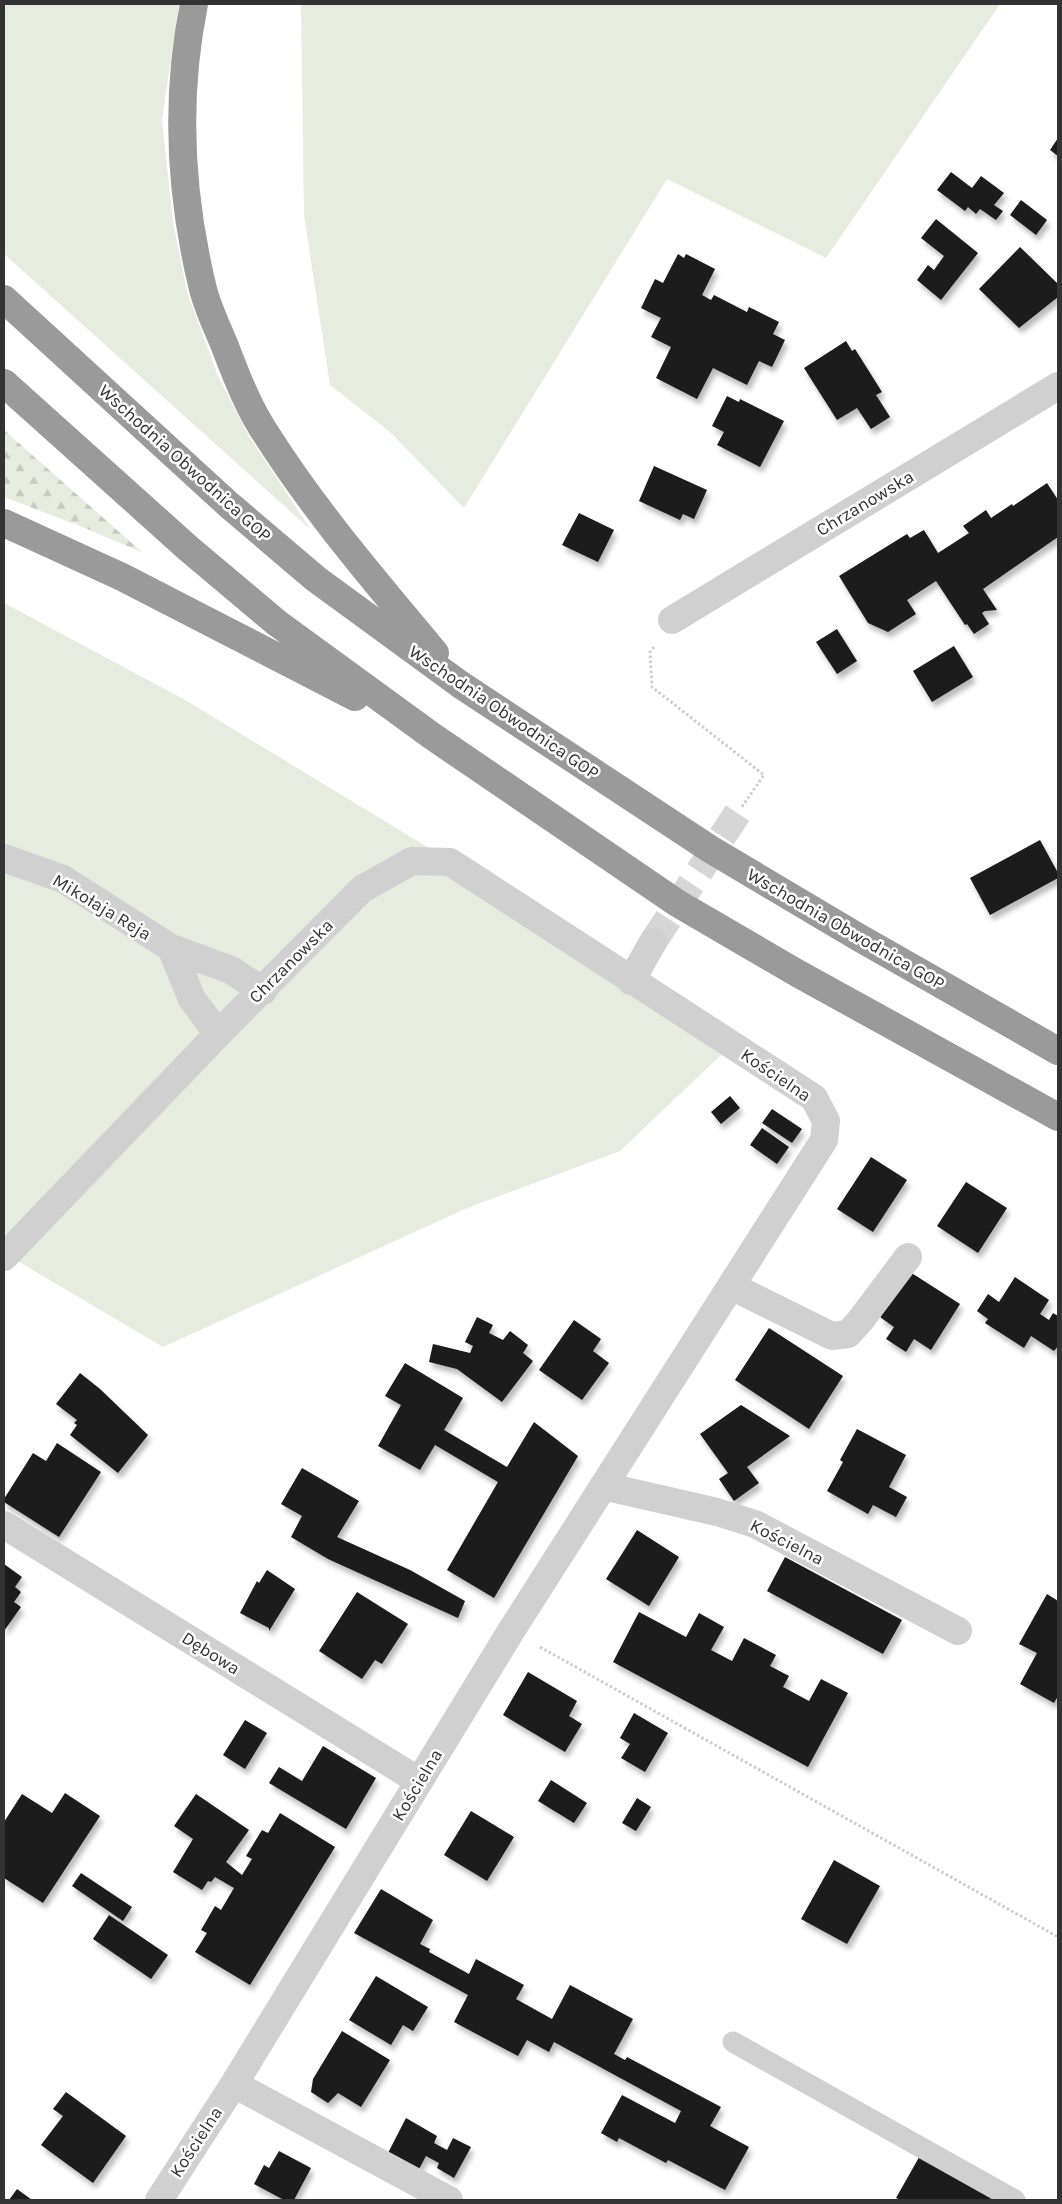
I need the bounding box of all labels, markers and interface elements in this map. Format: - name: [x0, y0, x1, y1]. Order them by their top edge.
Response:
- street label: Wschodnia Obwodnica GOP: [94, 380, 276, 546]
- street label: Chrzanowska: [812, 465, 918, 541]
- street label: Wschodnia Obwodnica GOP: [405, 640, 603, 784]
- street label: Wschodnia Obwodnica GOP: [743, 863, 949, 995]
- street label: Mikołaja Reja: [49, 869, 155, 945]
- street label: Chrzanowska: [244, 914, 338, 1008]
- street label: Kościelna: [737, 1044, 815, 1106]
- street label: Kościelna: [746, 1514, 828, 1570]
- street label: Dębowa: [178, 1627, 244, 1679]
- street label: Kościelna: [387, 1745, 447, 1825]
- street label: Kościelna: [165, 2102, 227, 2182]

